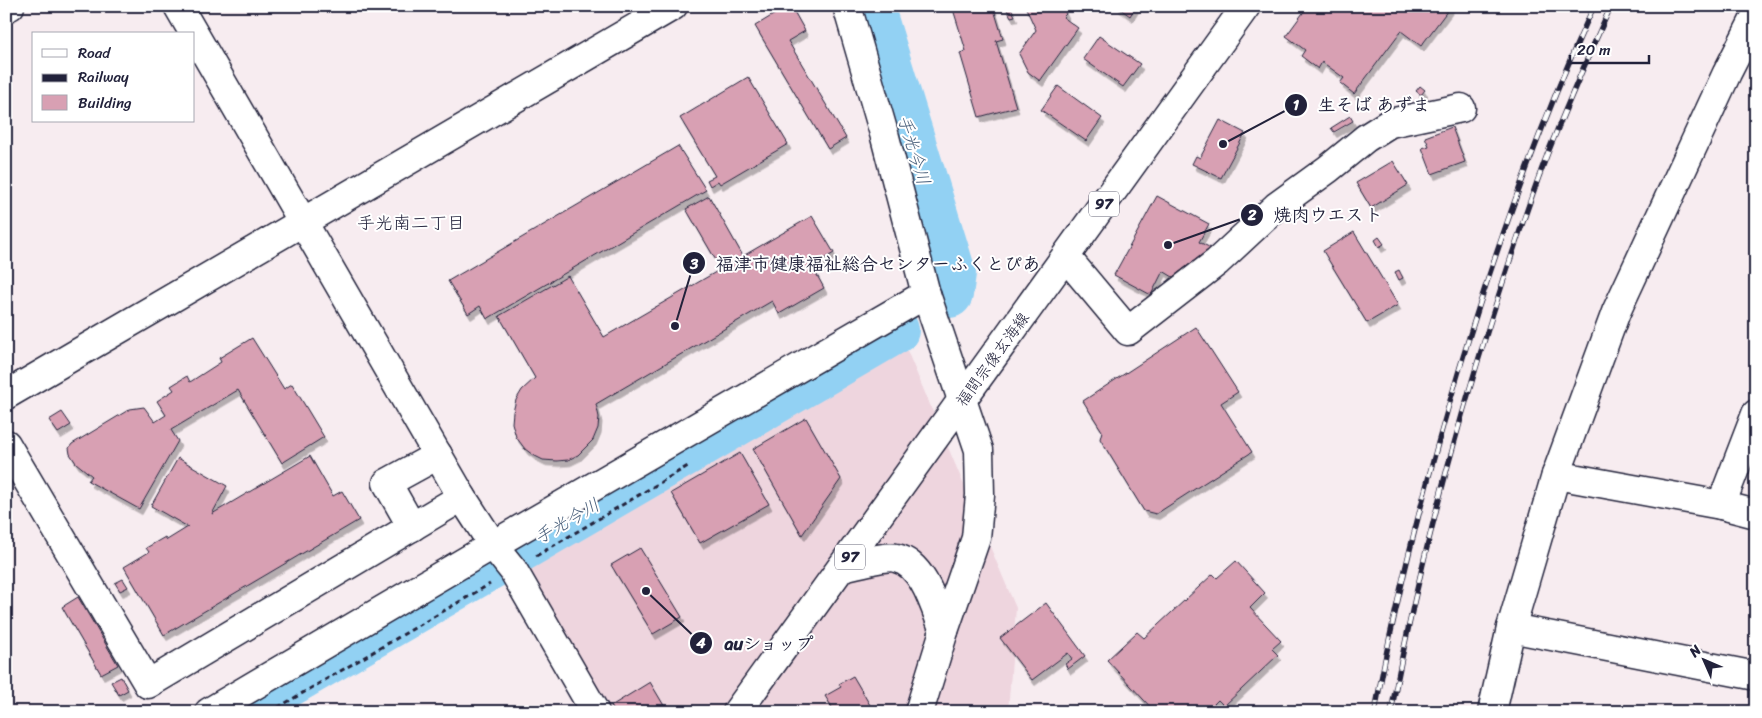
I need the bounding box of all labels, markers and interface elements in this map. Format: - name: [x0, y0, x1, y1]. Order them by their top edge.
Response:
- legend: [32, 32, 195, 122]
- scale bar: [1570, 32, 1648, 64]
- text: 20 m: [1577, 37, 1611, 63]
- text: Road: [78, 40, 111, 66]
- text: Railway: [78, 64, 129, 90]
- callout: 生そば あずま: [1283, 88, 1441, 121]
- text: 生そば あずま: [1318, 89, 1430, 121]
- text: Building: [78, 90, 132, 116]
- text: 1: [1293, 92, 1300, 118]
- water label: 手光今川: [888, 111, 940, 189]
- road number: 97: [1089, 192, 1119, 216]
- callout: 焼肉ウエスト: [1239, 198, 1392, 231]
- text: 焼肉ウエスト: [1273, 199, 1383, 231]
- text: 2: [1247, 202, 1257, 228]
- district label: 手光南二丁目: [357, 207, 465, 239]
- callout: 福津市健康福祉総合センターふくとぴあ: [681, 247, 1050, 280]
- text: 福津市健康福祉総合センターふくとぴあ: [716, 248, 1040, 280]
- text: 3: [689, 251, 699, 277]
- street label: 福間宗像玄海線: [948, 305, 1037, 413]
- water label: 手光今川: [528, 489, 606, 553]
- road number: 97: [835, 544, 865, 570]
- callout: auショップ: [688, 627, 824, 660]
- text: auショップ: [723, 628, 814, 660]
- text: 4: [695, 630, 706, 656]
- north arrow: [1680, 636, 1730, 686]
- text: N: [1682, 639, 1708, 664]

